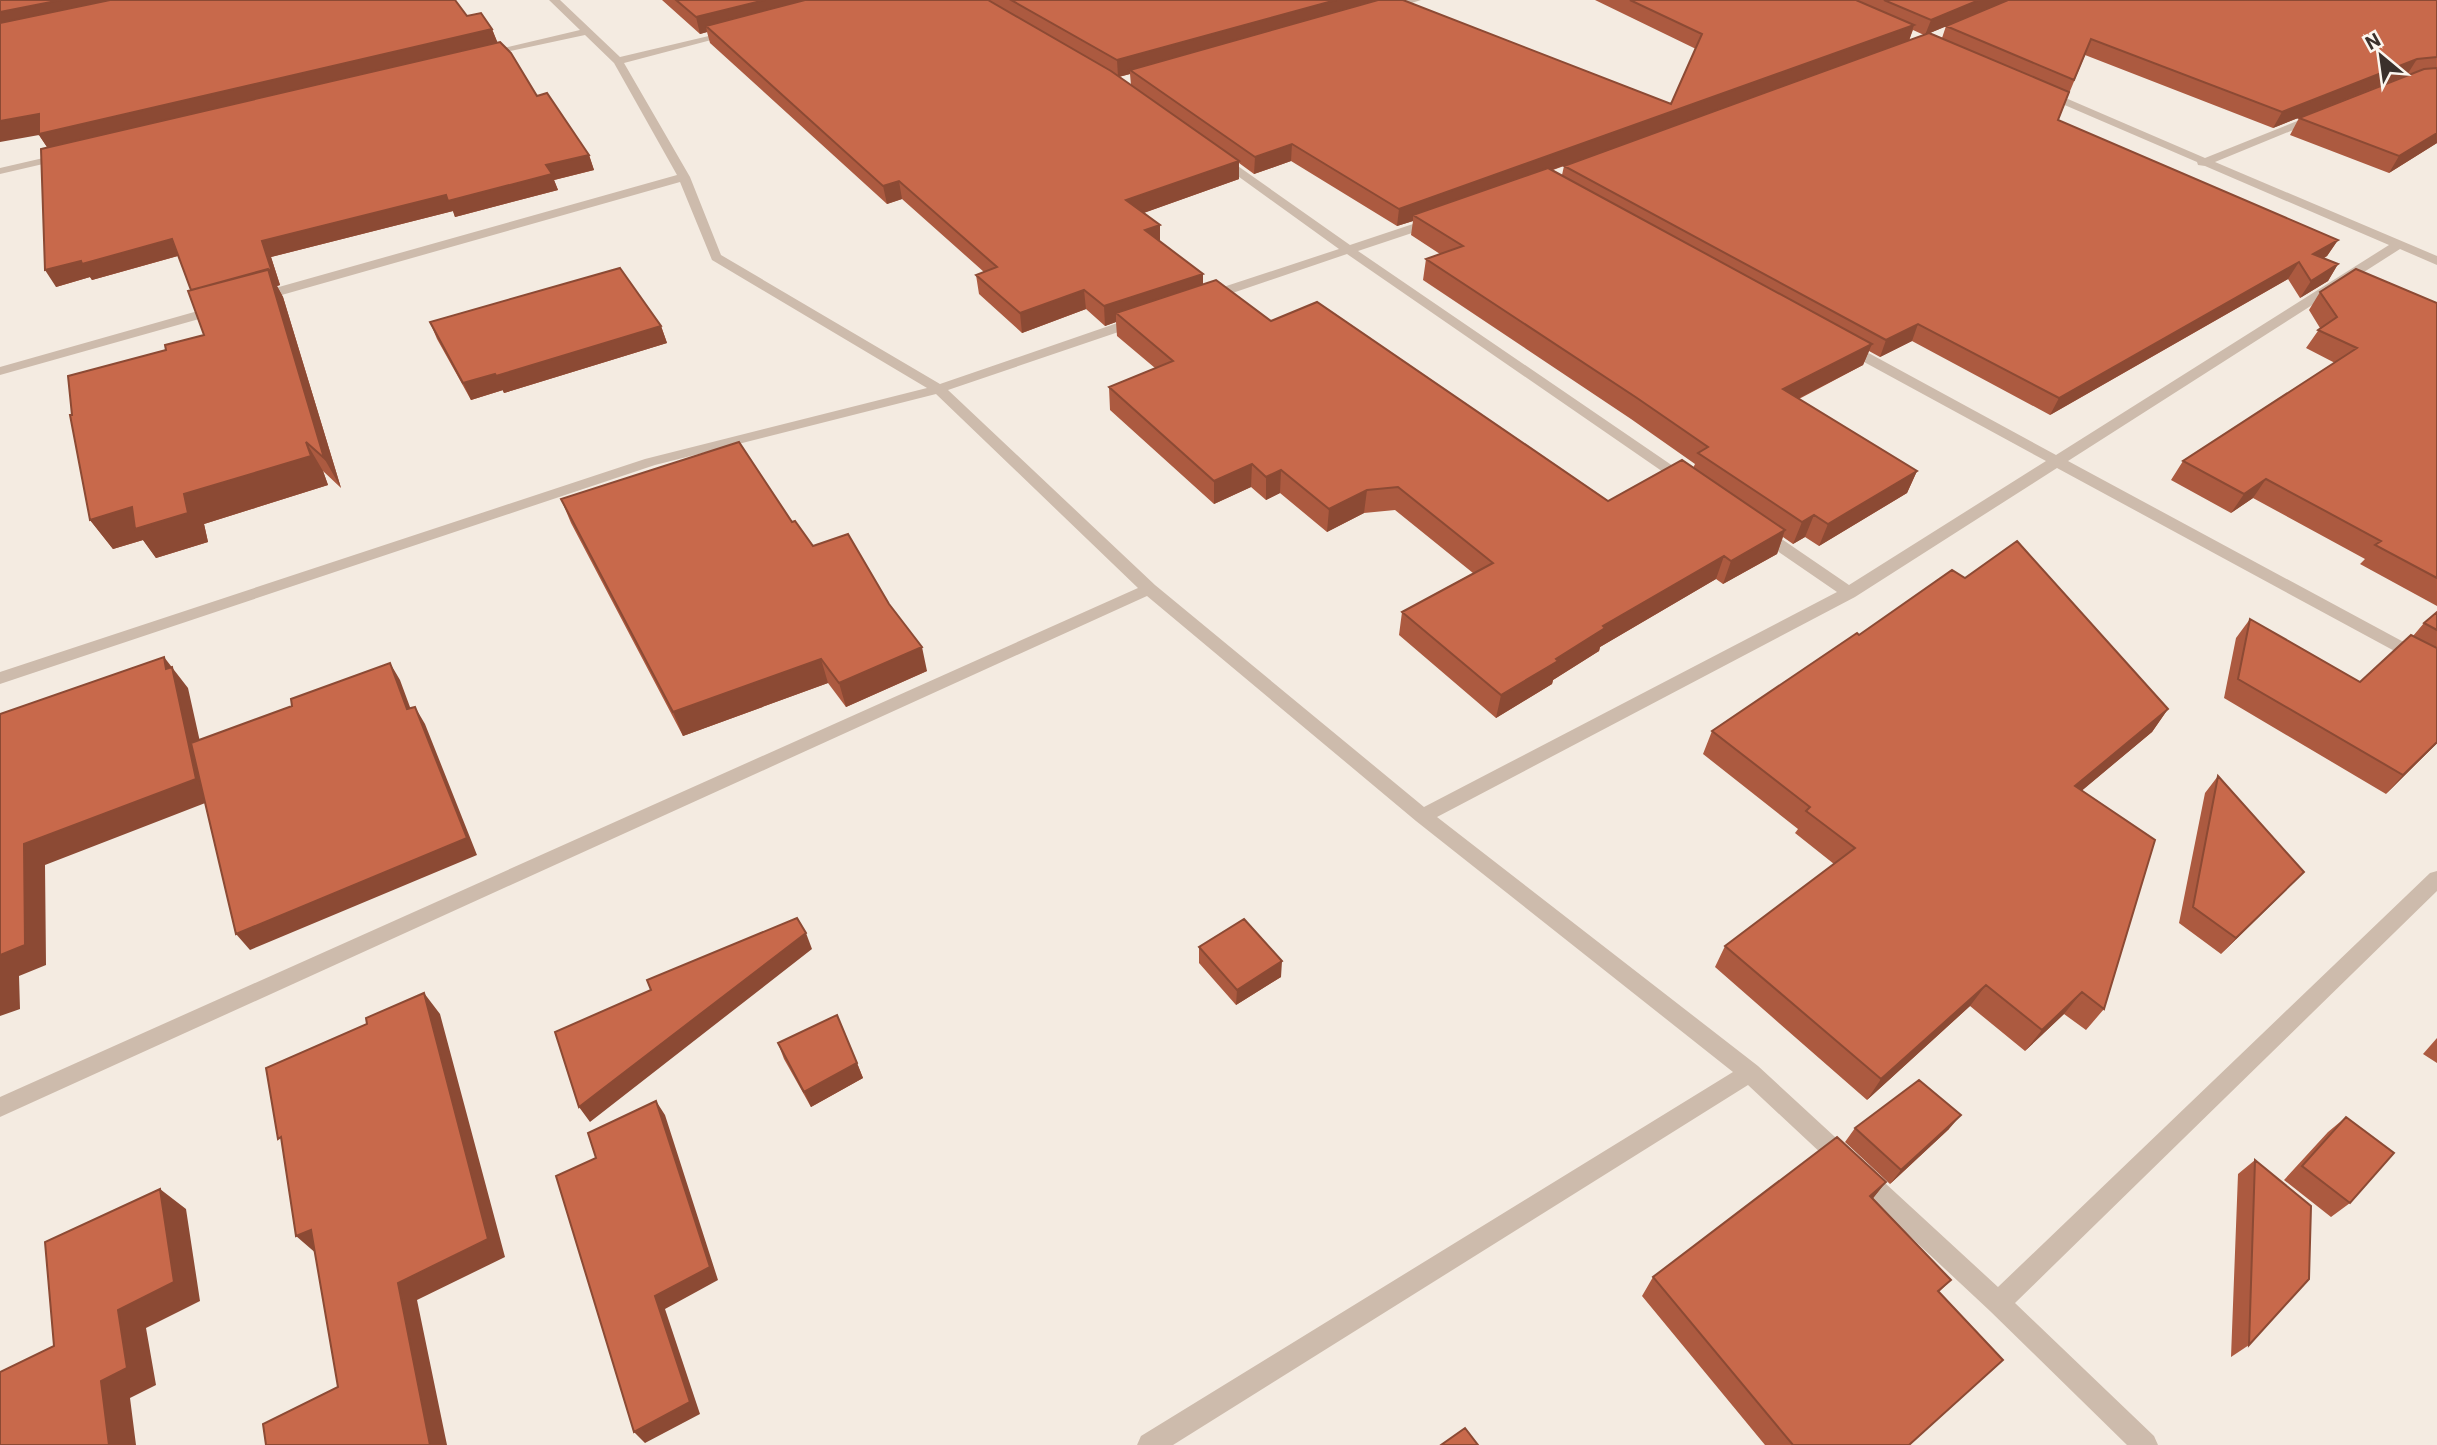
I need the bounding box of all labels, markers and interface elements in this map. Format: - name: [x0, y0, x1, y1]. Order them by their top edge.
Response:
- north arrow: [2346, 21, 2416, 91]
- text: N: [2362, 28, 2384, 55]

